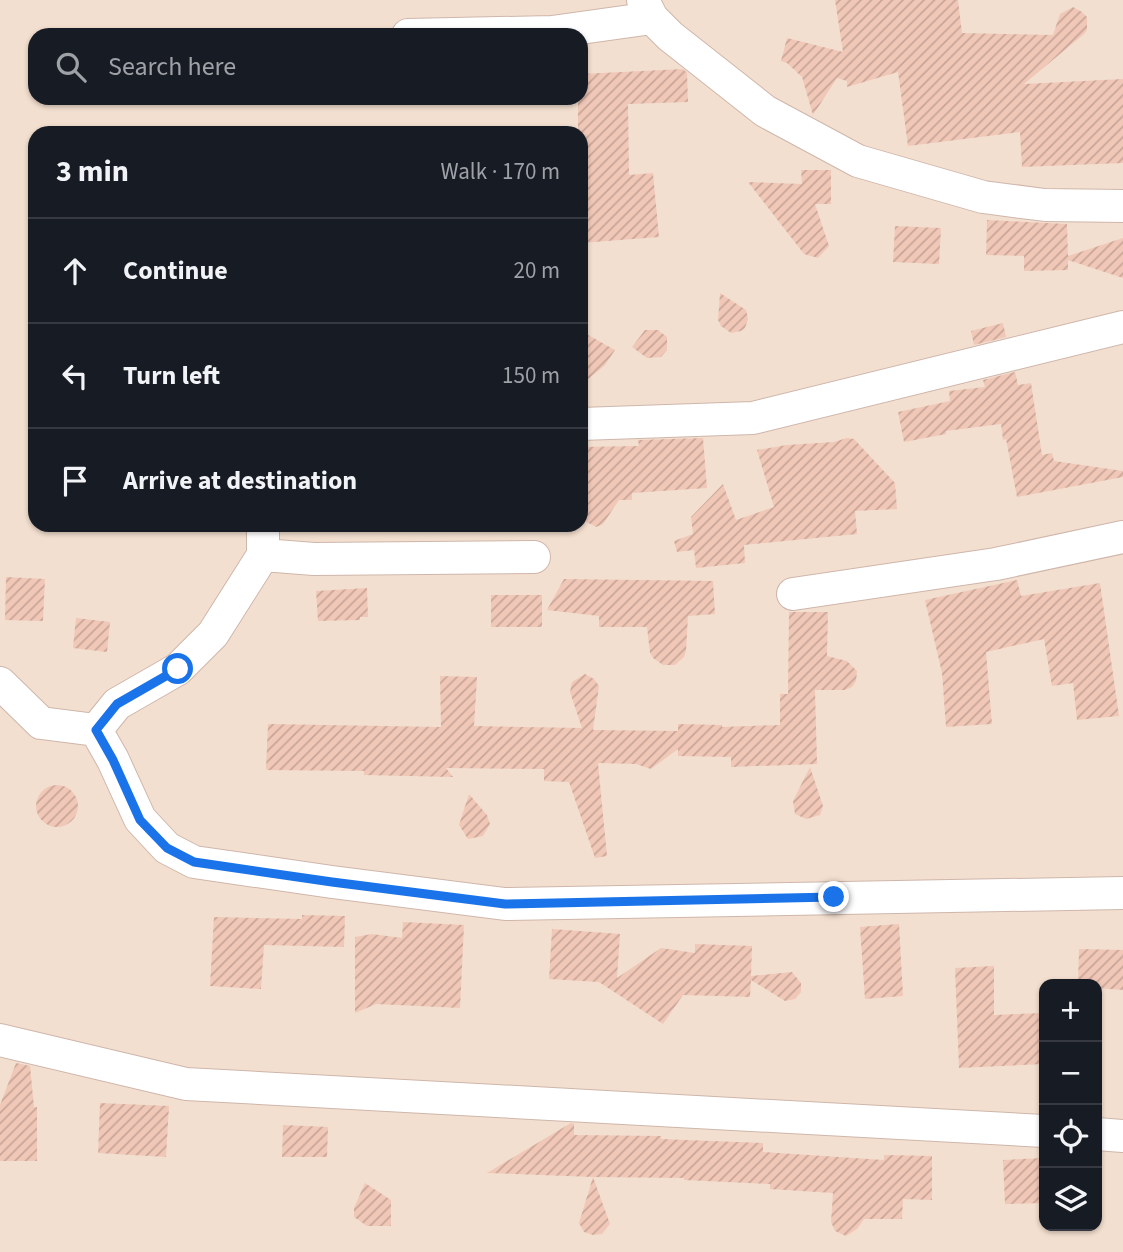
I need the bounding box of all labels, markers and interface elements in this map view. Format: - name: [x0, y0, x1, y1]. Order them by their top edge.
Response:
- search box: [28, 28, 588, 105]
- icon: search: [52, 48, 90, 86]
- text: Search here: [108, 48, 236, 85]
- text: 3 min: [56, 150, 129, 193]
- text: Walk · 170 m: [441, 155, 560, 188]
- icon: ahead: [56, 252, 94, 290]
- text: Continue: [123, 252, 228, 289]
- text: 20 m: [513, 254, 560, 287]
- icon: left: [56, 357, 94, 395]
- text: Turn left: [123, 357, 220, 394]
- text: 150 m: [502, 359, 560, 392]
- icon: arrive: [56, 462, 94, 500]
- text: Arrive at destination: [123, 462, 357, 499]
- route start: [162, 653, 193, 684]
- route end: [818, 881, 849, 912]
- map controls: [1039, 979, 1102, 1231]
- button: +: [1039, 979, 1102, 1042]
- button: −: [1039, 1042, 1102, 1105]
- button: locate: [1039, 1105, 1102, 1168]
- button: layers: [1039, 1168, 1102, 1231]

